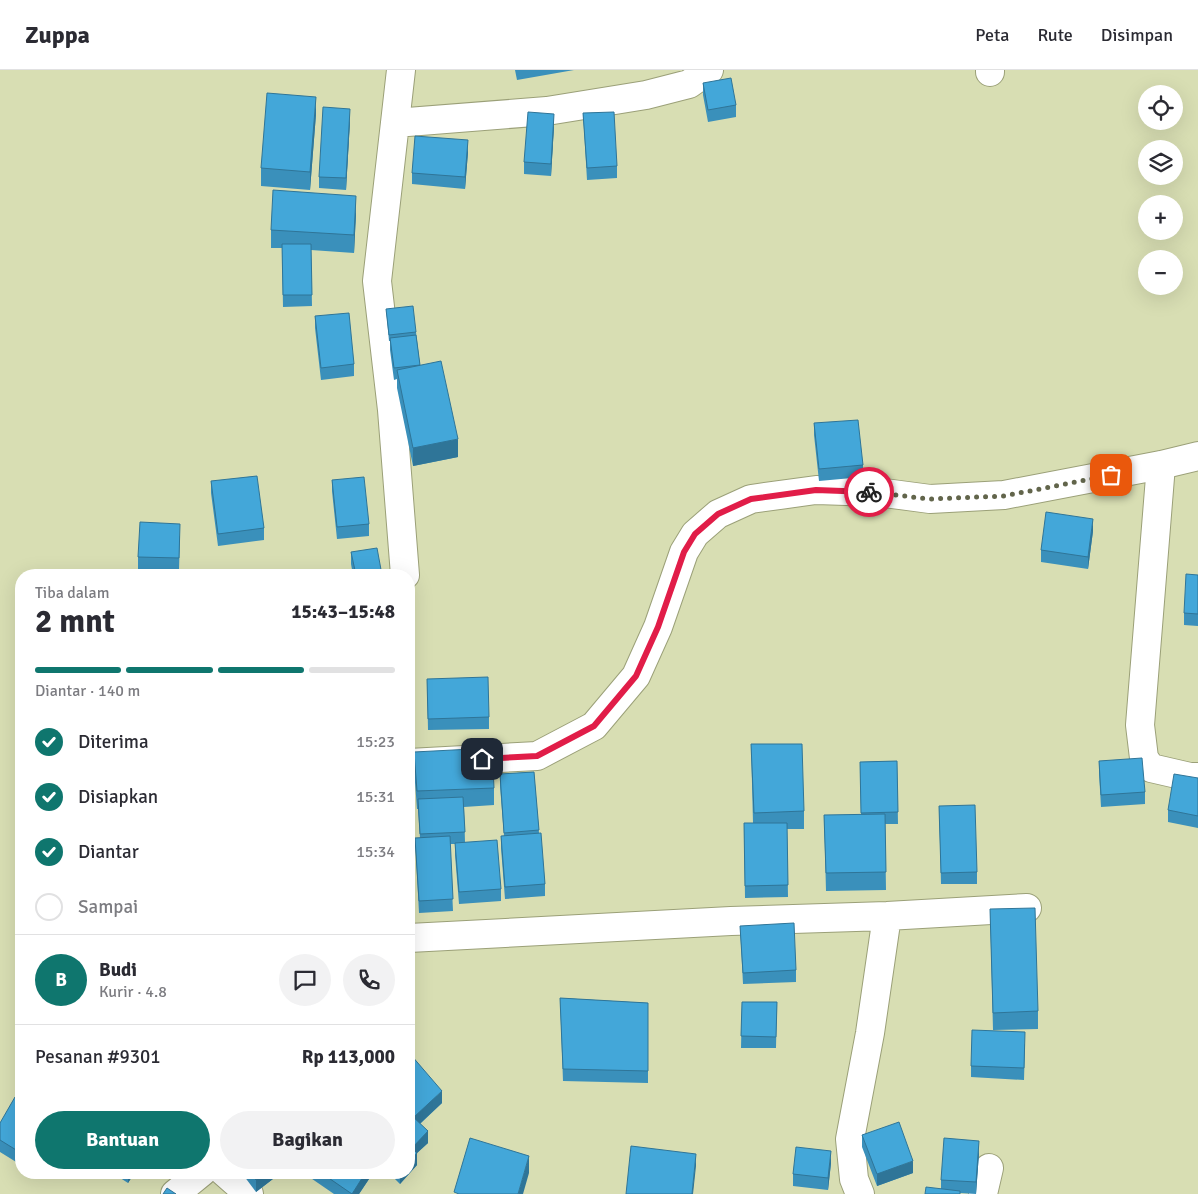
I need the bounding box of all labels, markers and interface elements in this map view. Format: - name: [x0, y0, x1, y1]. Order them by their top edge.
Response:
- text: Zuppa: [25, 20, 90, 50]
- text: Peta: [975, 24, 1009, 46]
- text: Rute: [1037, 24, 1073, 46]
- text: Disimpan: [1101, 24, 1173, 46]
- map controls: [1138, 85, 1183, 295]
- button: locate: [1138, 85, 1183, 130]
- button: layers: [1138, 140, 1183, 185]
- button: +: [1138, 195, 1183, 240]
- button: −: [1138, 250, 1183, 295]
- pin: [1090, 454, 1132, 496]
- icon: bag: [1097, 461, 1125, 489]
- courier: [844, 467, 894, 517]
- icon: bike: [855, 478, 883, 506]
- text: Tiba dalam: [35, 583, 109, 603]
- text: 15:43–15:48: [291, 600, 395, 624]
- text: 2 mnt: [35, 602, 115, 641]
- text: Diantar · 140 m: [35, 681, 140, 701]
- icon: check: [35, 728, 63, 756]
- text: Diterima: [78, 730, 149, 754]
- text: 15:23: [356, 732, 395, 752]
- pin: [461, 738, 503, 780]
- icon: home: [468, 745, 496, 773]
- icon: check: [35, 783, 63, 811]
- text: Disiapkan: [78, 785, 158, 809]
- text: 15:31: [356, 787, 395, 807]
- icon: check: [35, 838, 63, 866]
- text: Diantar: [78, 840, 139, 864]
- text: 15:34: [356, 842, 395, 862]
- text: Sampai: [78, 895, 138, 919]
- button: chat: [279, 954, 331, 1006]
- button: phone: [343, 954, 395, 1006]
- text: Budi: [99, 958, 137, 982]
- text: B: [55, 968, 67, 992]
- text: Kurir · 4.8: [99, 982, 167, 1002]
- text: Pesanan #9301: [35, 1045, 161, 1069]
- text: Rp 113,000: [302, 1045, 395, 1069]
- button: Bantuan: [35, 1111, 210, 1169]
- button: Bagikan: [220, 1111, 395, 1169]

